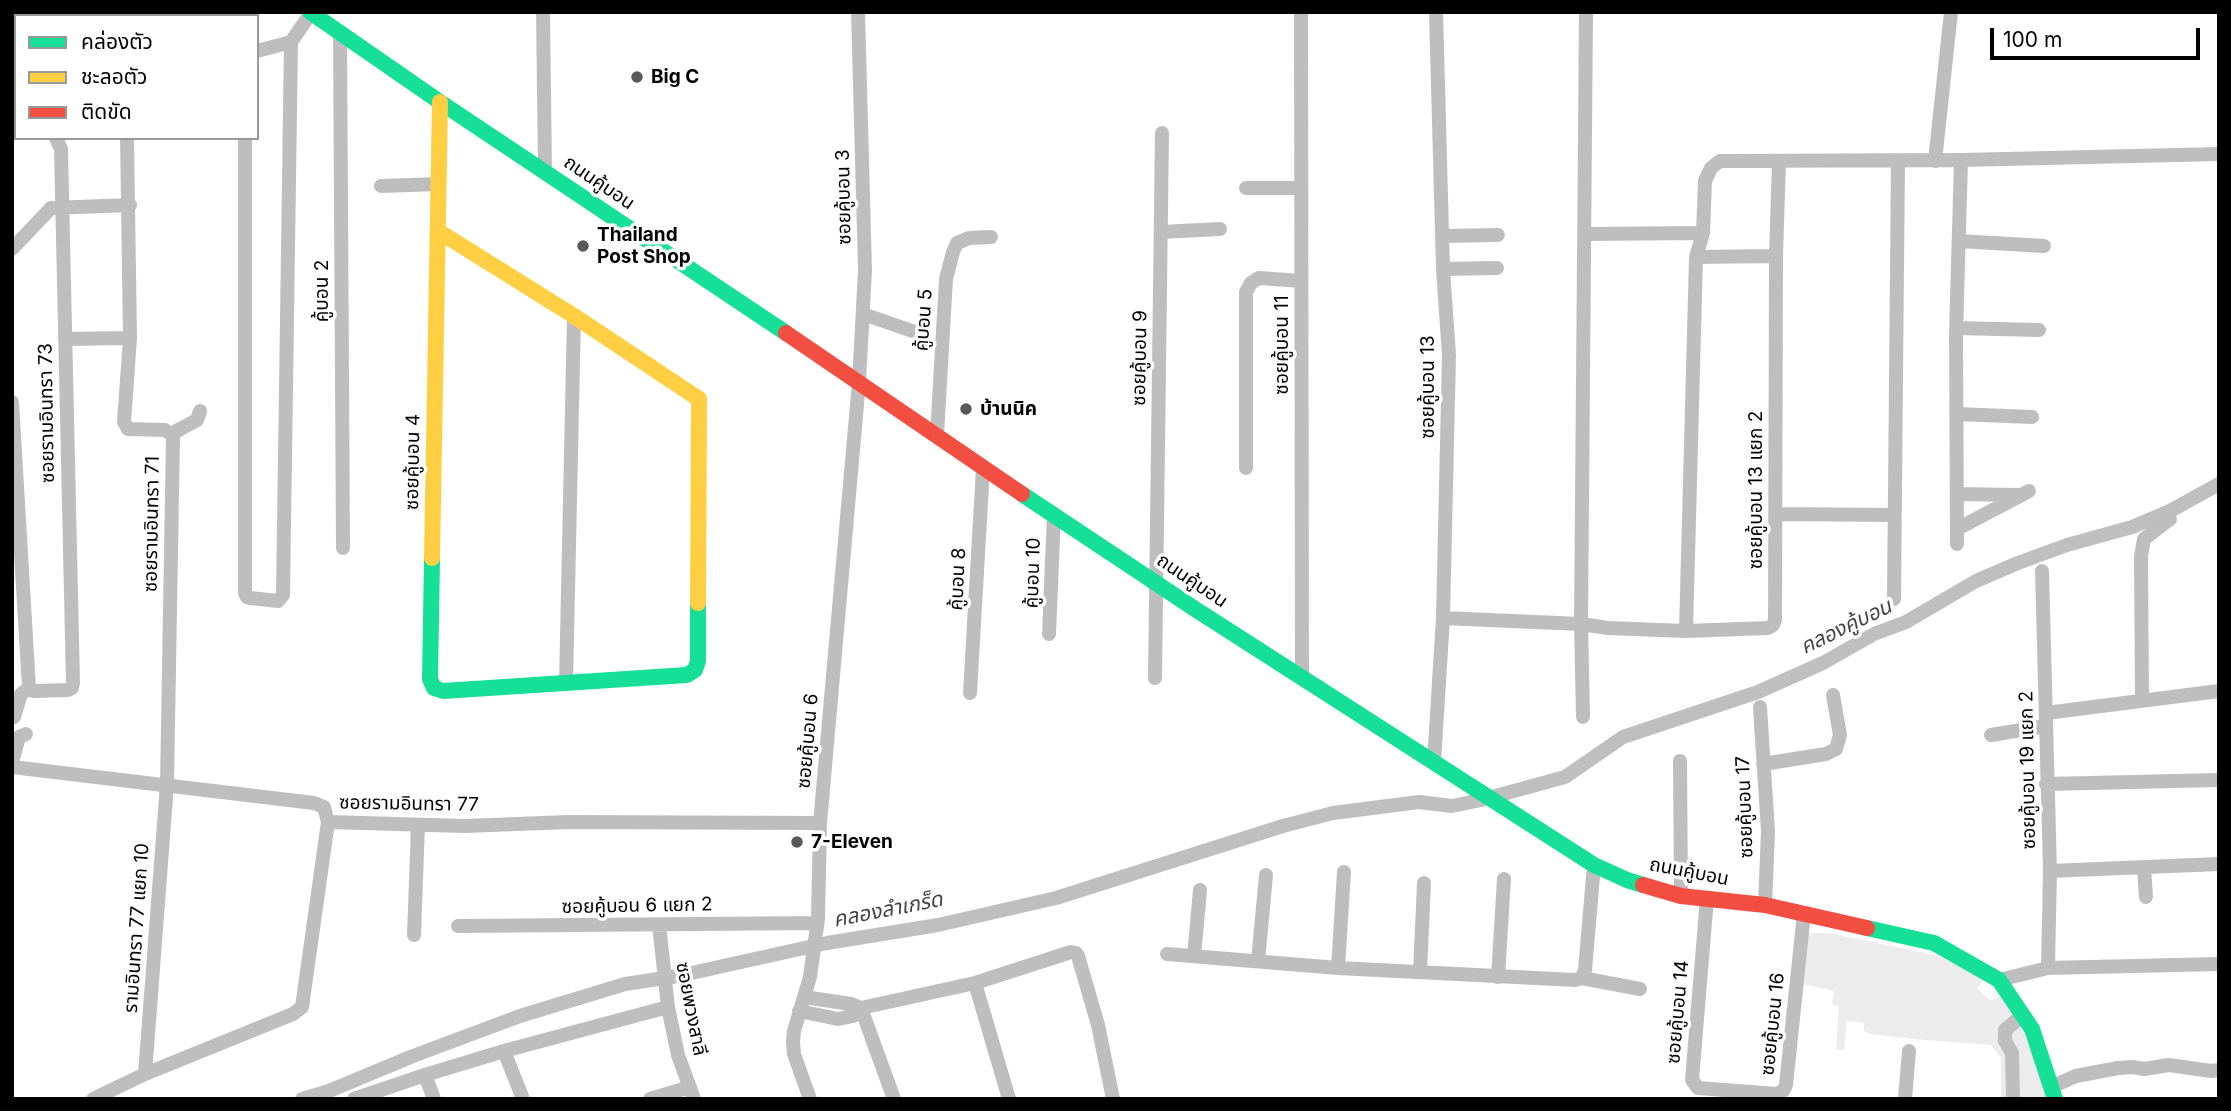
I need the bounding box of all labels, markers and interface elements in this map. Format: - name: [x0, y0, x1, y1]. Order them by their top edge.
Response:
- legend: [14, 14, 259, 140]
- scale bar: [1993, 14, 2203, 58]
- text: 100 m: [2003, 27, 2062, 52]
- text: คล่องตัว: [81, 29, 153, 54]
- text: ชะลอตัว: [81, 64, 147, 89]
- place label: Big C: [651, 66, 699, 88]
- marker: Big C: [629, 69, 645, 85]
- text: ติดขัด: [81, 99, 132, 124]
- street label: ซอยคู้บอน 3: [832, 149, 856, 245]
- street label: ถนนคู้บอน: [559, 151, 639, 215]
- place label: Thailand Post Shop: [597, 224, 691, 268]
- marker: Thailand Post Shop: [575, 238, 591, 254]
- street label: คู้บอน 2: [311, 260, 333, 322]
- street label: คู้บอน 5: [910, 288, 938, 352]
- street label: ซอยคู้บอน 11: [1271, 295, 1293, 395]
- street label: ซอยคู้บอน 9: [1128, 310, 1152, 406]
- street label: ซอยคู้บอน 13: [1417, 335, 1439, 439]
- street label: ซอยรามอินทรา 73: [34, 343, 60, 483]
- place label: บ้านนิค: [980, 398, 1037, 420]
- marker: บ้านนิค: [958, 401, 974, 417]
- street label: ซอยคู้บอน 13 แยก 2: [1745, 411, 1767, 569]
- street label: ซอยคู้บอน 4: [401, 414, 425, 510]
- street label: ซอยรามอินทรา 71: [139, 456, 165, 592]
- street label: คู้บอน 10: [1020, 537, 1046, 609]
- street label: คู้บอน 8: [945, 547, 971, 611]
- street label: ถนนคู้บอน: [1152, 549, 1232, 613]
- water label: คลองคู้บอน: [1796, 594, 1896, 660]
- street label: ซอยคู้บอน 19 แยก 2: [2015, 691, 2041, 849]
- street label: ซอยคู้บอน 6: [792, 692, 824, 790]
- street label: ซอยคู้บอน 17: [1732, 755, 1758, 859]
- street label: ซอยรามอินทรา 77: [339, 791, 479, 817]
- place label: 7-Eleven: [811, 831, 893, 853]
- marker: 7-Eleven: [789, 834, 805, 850]
- street label: รามอินทรา 77 แยก 10: [120, 842, 154, 1014]
- street label: ถนนคู้บอน: [1647, 853, 1731, 891]
- water label: คลองลำเกร็ด: [831, 887, 945, 933]
- street label: ซอยคู้บอน 6 แยก 2: [561, 893, 713, 919]
- street label: ซอยคู้บอน 14: [1662, 959, 1694, 1065]
- street label: ซอยพวงสาลี: [671, 960, 711, 1058]
- street label: ซอยคู้บอน 16: [1756, 971, 1790, 1077]

